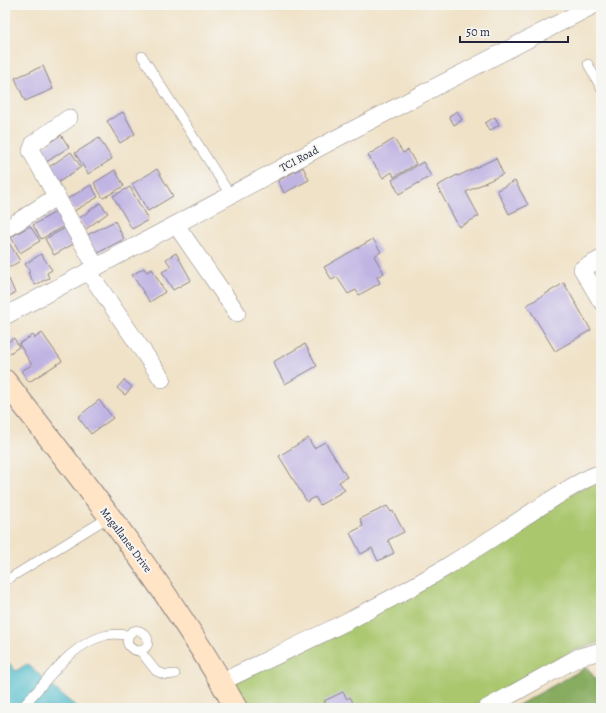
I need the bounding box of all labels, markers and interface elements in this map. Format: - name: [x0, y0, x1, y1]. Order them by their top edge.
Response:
- scale bar: [460, 18, 568, 44]
- text: 50 m: [466, 24, 490, 40]
- street label: TCI Road: [277, 143, 321, 175]
- street label: Magallanes Drive: [97, 505, 155, 576]

